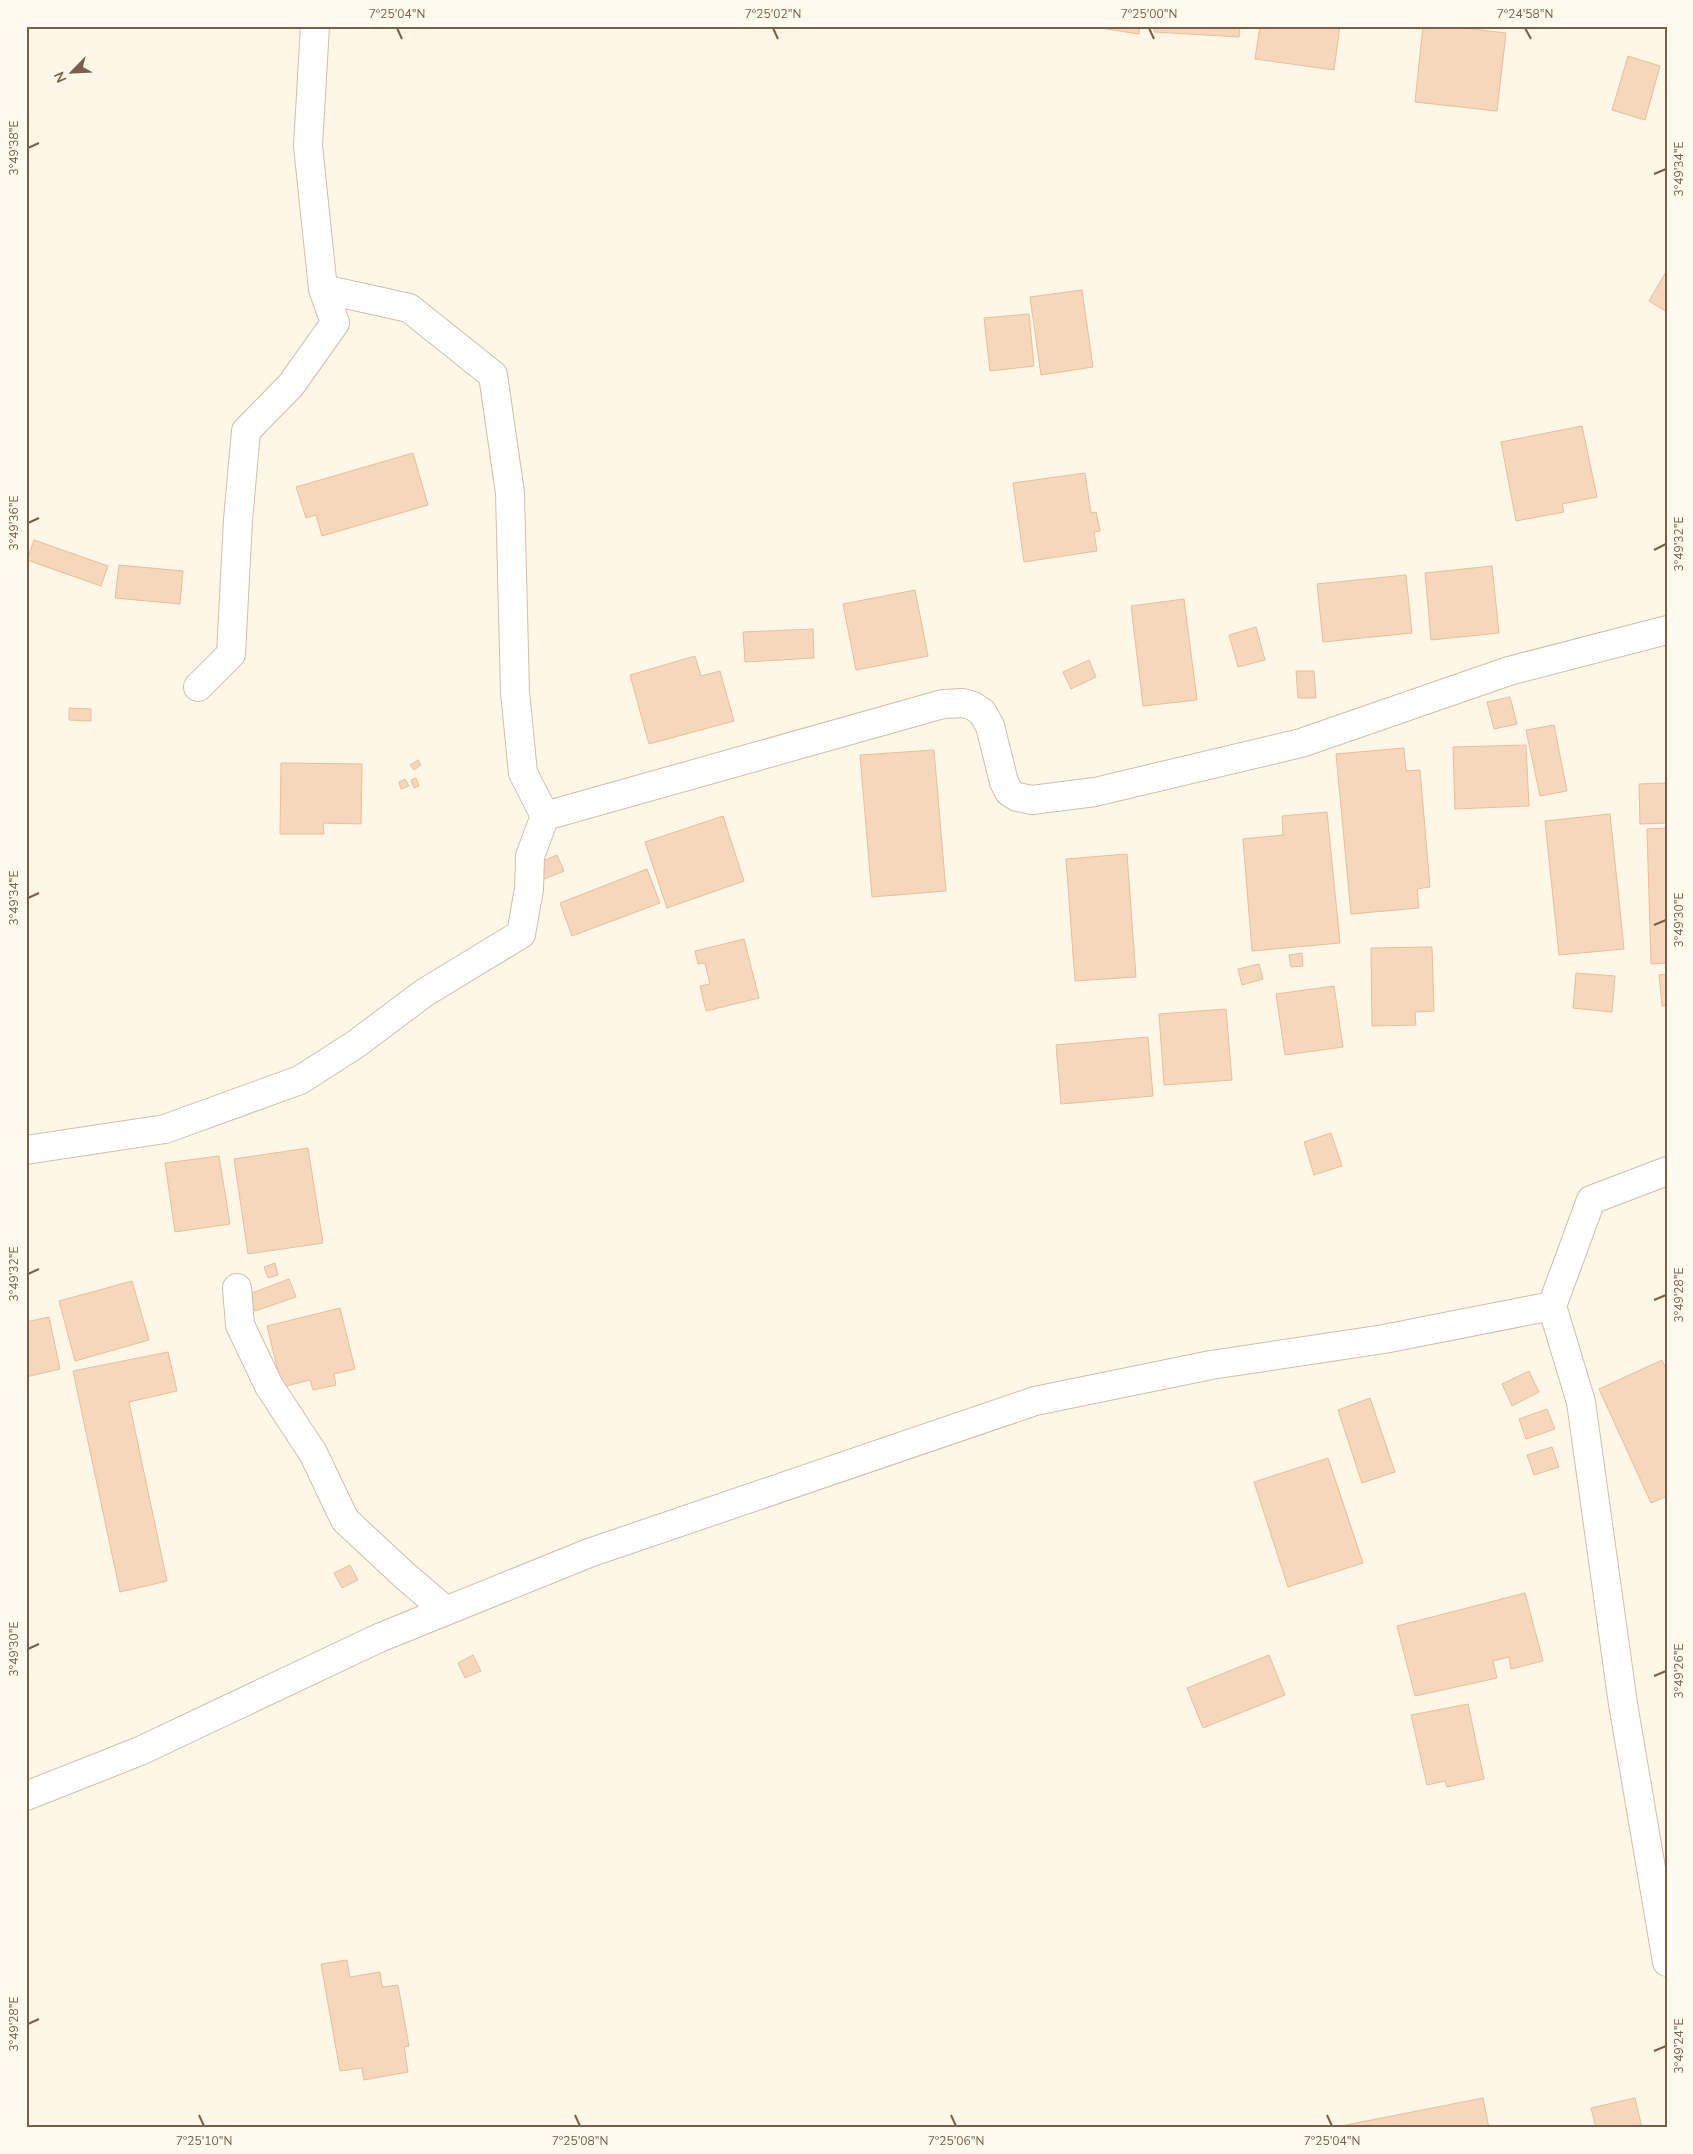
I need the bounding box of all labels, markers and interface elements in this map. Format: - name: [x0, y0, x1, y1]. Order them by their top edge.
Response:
- text: 7°25'04"N: [369, 6, 425, 22]
- text: 7°25'02"N: [745, 6, 801, 22]
- text: 7°25'00"N: [1121, 6, 1177, 22]
- text: 7°24'58"N: [1497, 6, 1553, 22]
- north arrow: [48, 48, 98, 98]
- text: N: [50, 68, 71, 86]
- text: 3°49'38"E: [6, 121, 22, 175]
- text: 3°49'34"E: [1671, 142, 1687, 196]
- text: 3°49'36"E: [6, 496, 22, 550]
- text: 3°49'32"E: [1671, 517, 1687, 571]
- text: 3°49'34"E: [6, 871, 22, 925]
- text: 3°49'30"E: [1671, 893, 1687, 947]
- text: 3°49'32"E: [6, 1247, 22, 1301]
- text: 3°49'28"E: [1671, 1268, 1687, 1322]
- text: 3°49'30"E: [6, 1622, 22, 1676]
- text: 3°49'26"E: [1671, 1644, 1687, 1698]
- text: 3°49'28"E: [6, 1997, 22, 2051]
- text: 3°49'24"E: [1671, 2019, 1687, 2073]
- text: 7°25'10"N: [176, 2133, 232, 2149]
- text: 7°25'08"N: [552, 2133, 608, 2149]
- text: 7°25'06"N: [928, 2133, 984, 2149]
- text: 7°25'04"N: [1304, 2133, 1360, 2149]

